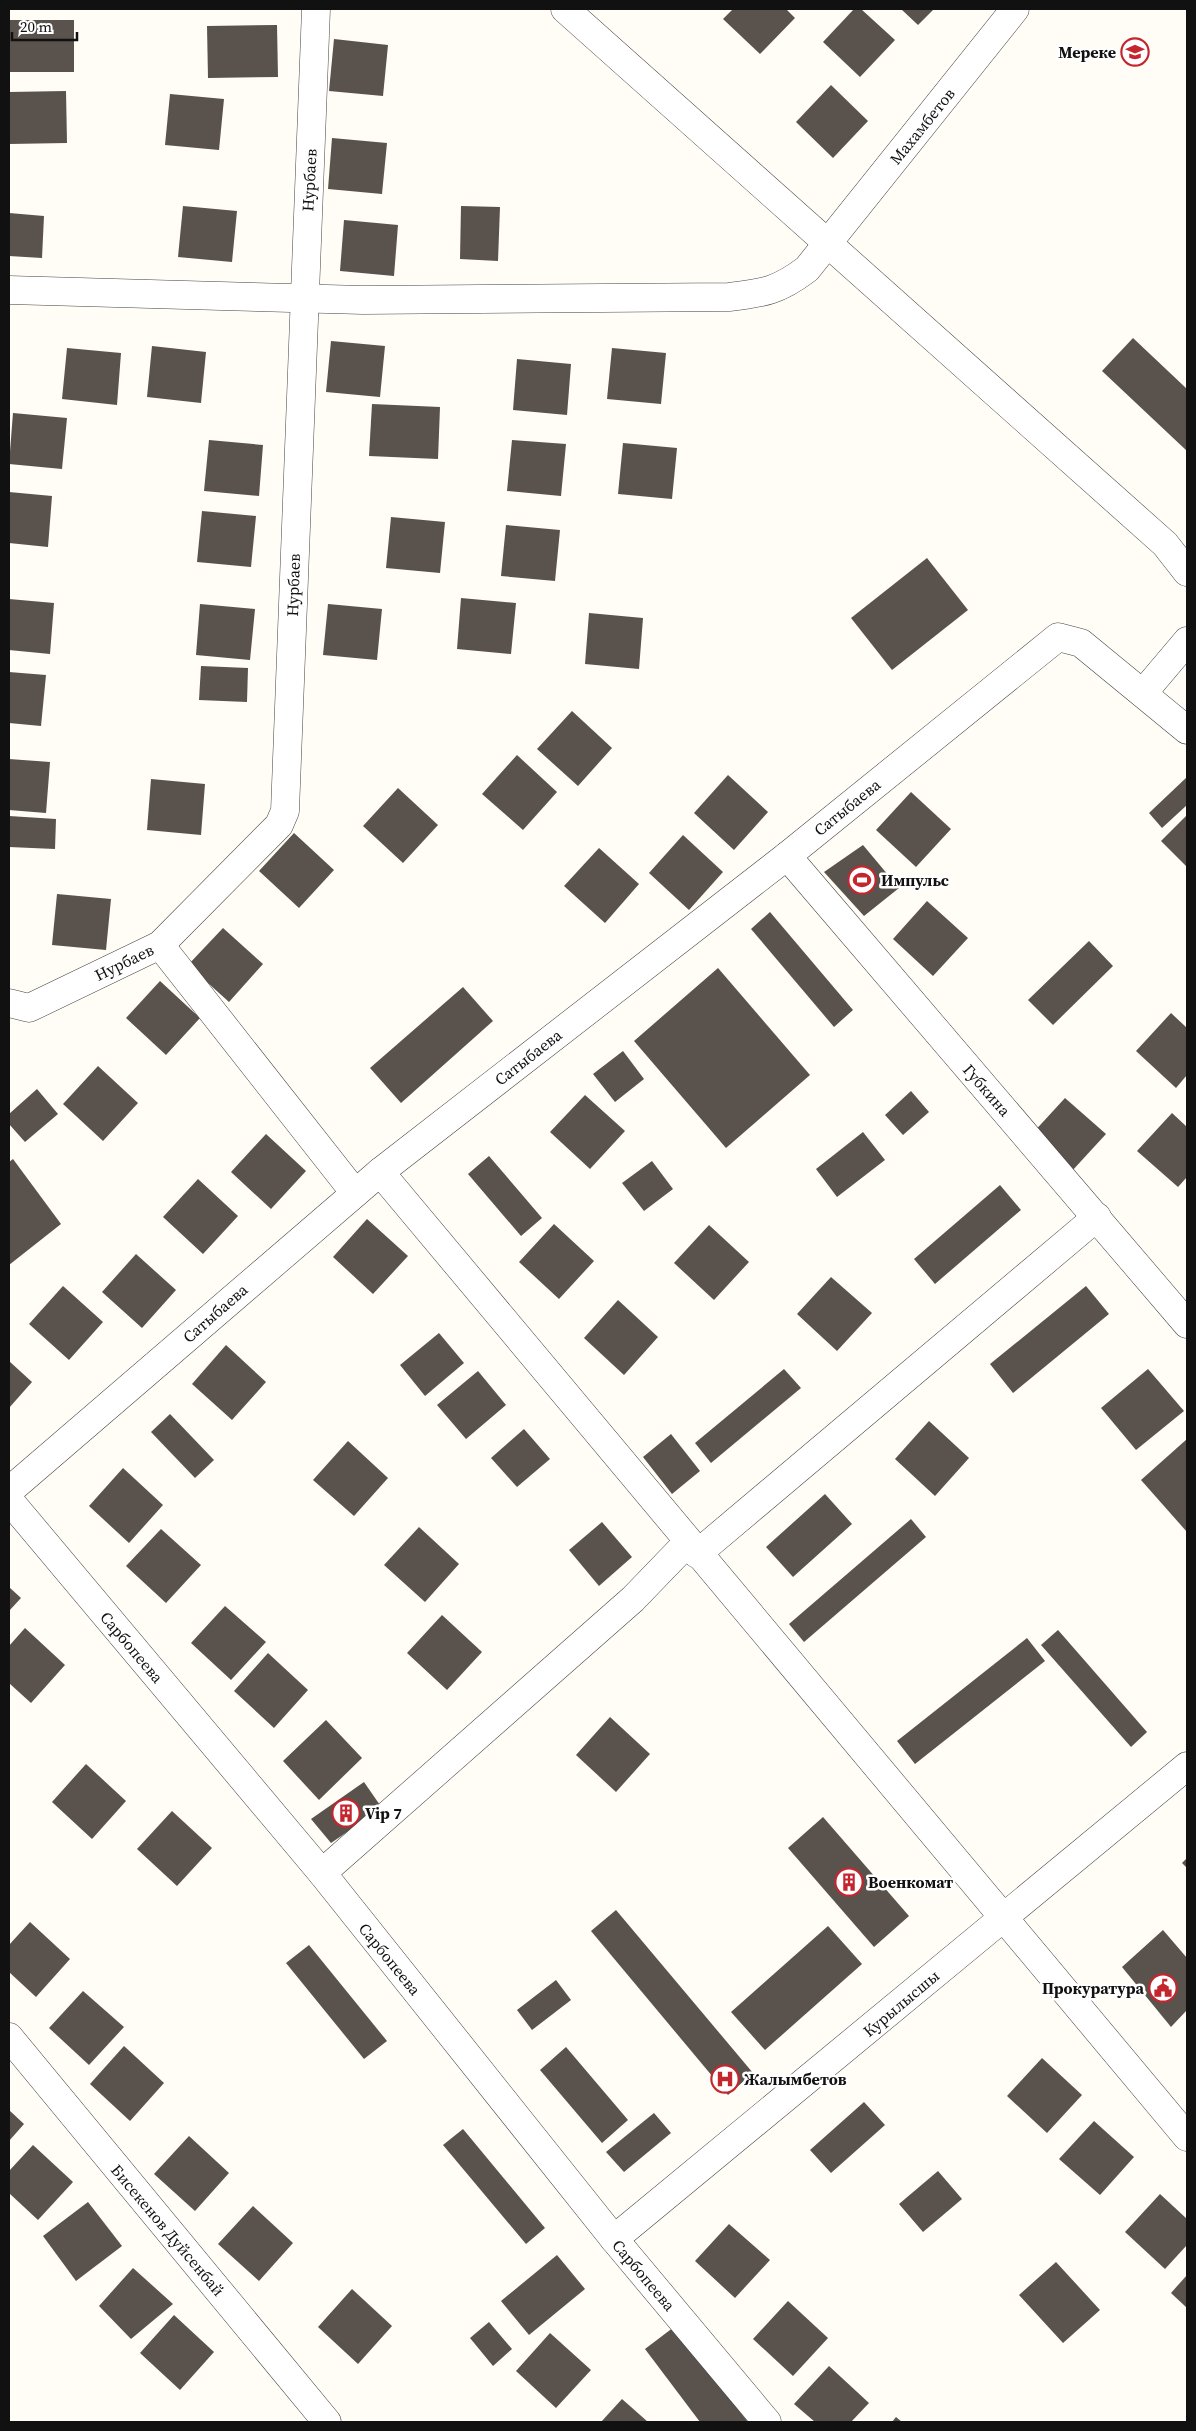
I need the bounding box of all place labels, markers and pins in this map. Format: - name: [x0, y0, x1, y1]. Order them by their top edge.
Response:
- school or university icon: Мереке: [1120, 37, 1150, 67]
- place label: Мереке: [1058, 41, 1116, 63]
- sports icon: Импульс: [847, 865, 877, 895]
- place label: Импульс: [881, 869, 949, 891]
- building icon: Vip 7: [331, 1798, 361, 1828]
- place label: Vip 7: [365, 1802, 402, 1824]
- building icon: Военкомат: [834, 1867, 864, 1897]
- place label: Военкомат: [868, 1871, 953, 1893]
- public building icon: Прокуратура: [1148, 1973, 1178, 2003]
- place label: Прокуратура: [1042, 1977, 1145, 1999]
- hospital icon: Жалымбетов: [710, 2064, 740, 2094]
- place label: Жалымбетов: [744, 2068, 847, 2090]

